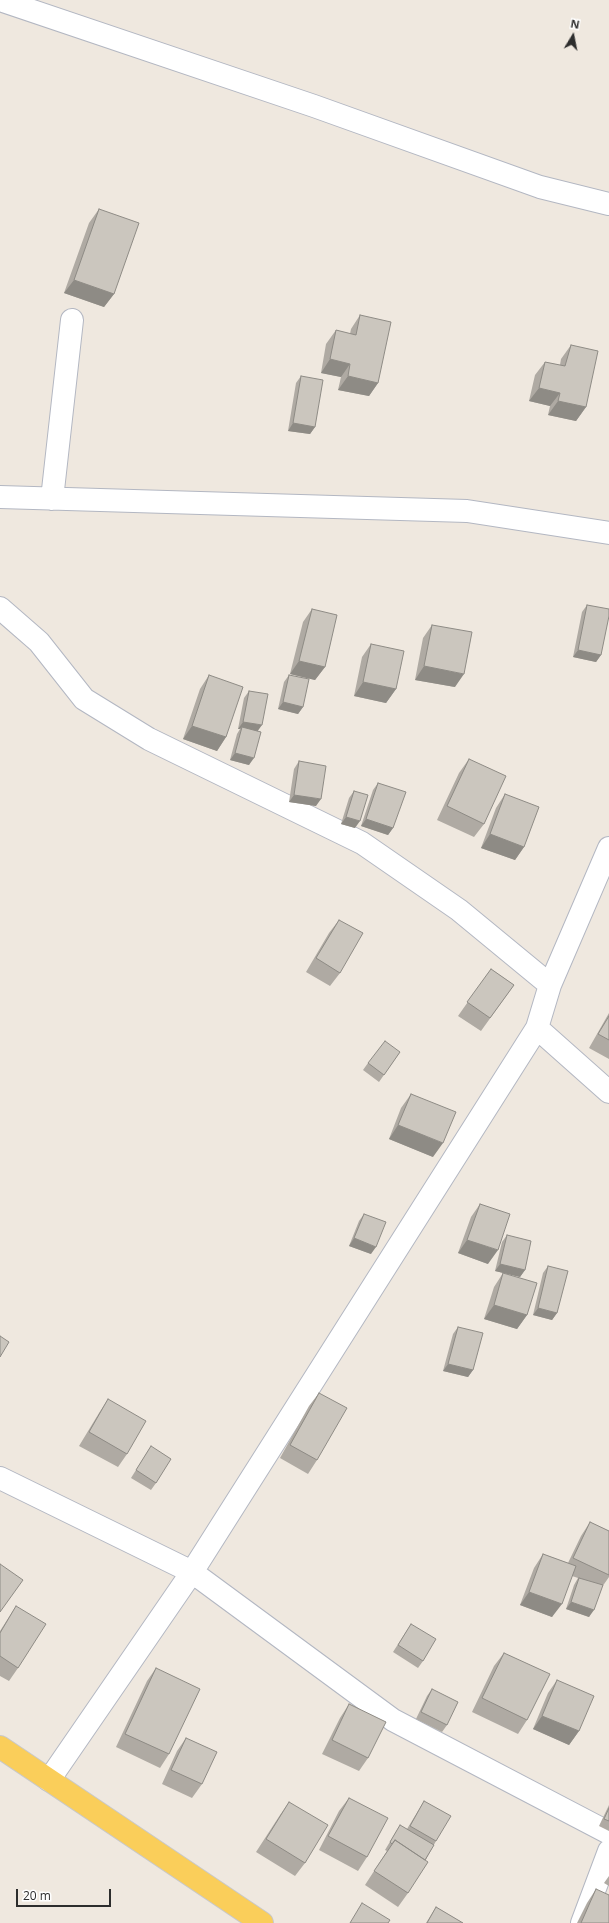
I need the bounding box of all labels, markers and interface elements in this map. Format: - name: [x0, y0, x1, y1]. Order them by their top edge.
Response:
- north arrow: [553, 16, 593, 56]
- text: N: [569, 16, 581, 32]
- scale bar: [18, 1881, 113, 1907]
- text: 20 m: [23, 1887, 51, 1904]

